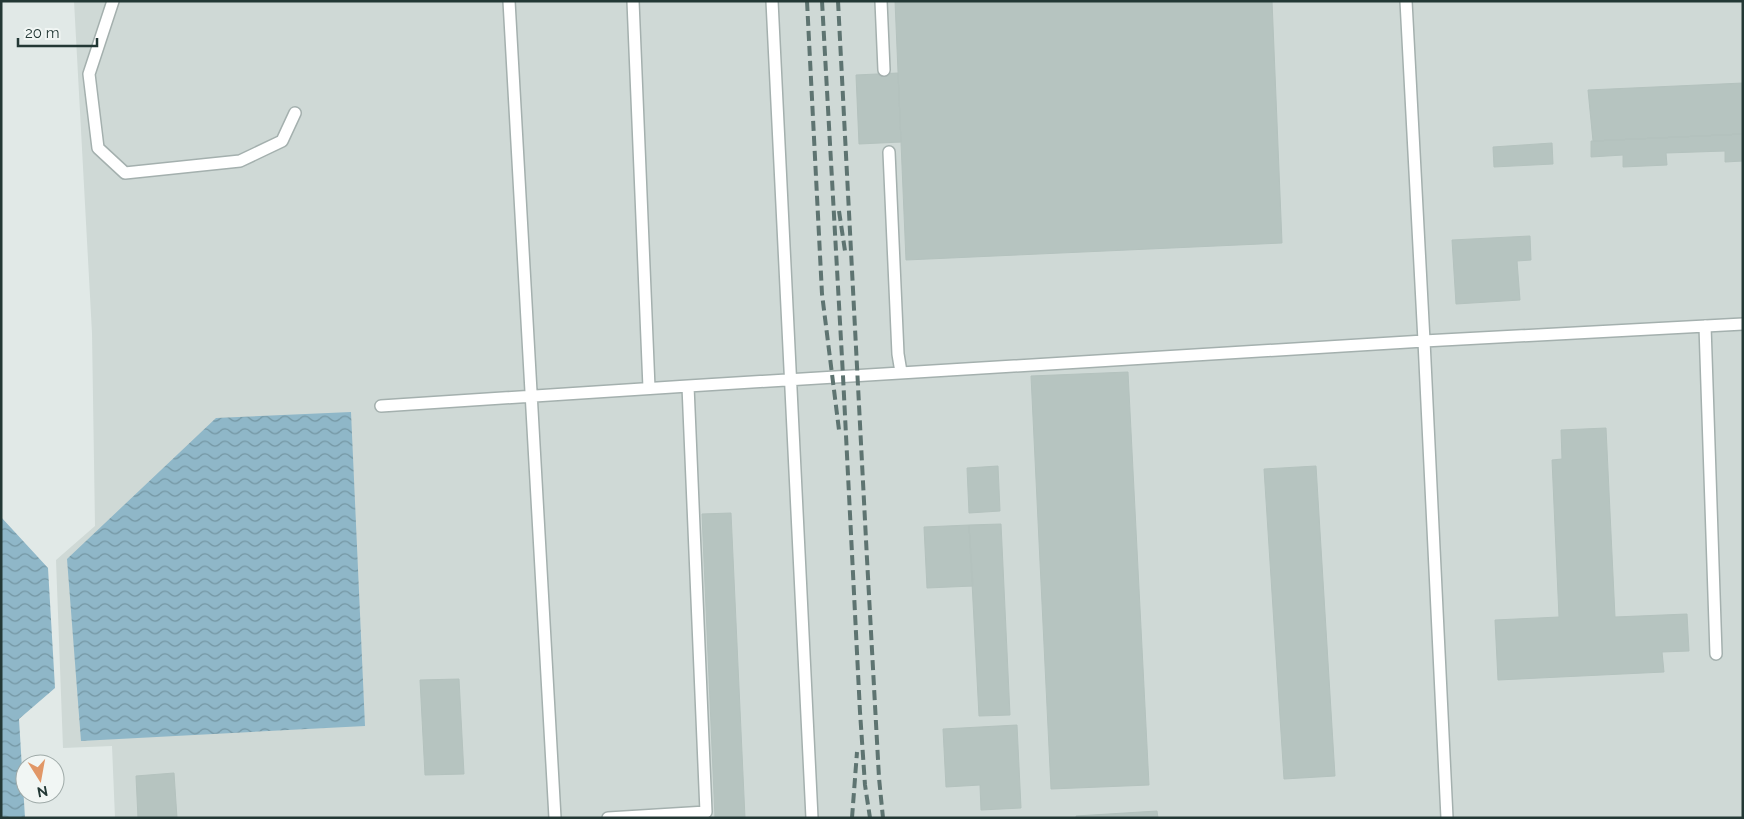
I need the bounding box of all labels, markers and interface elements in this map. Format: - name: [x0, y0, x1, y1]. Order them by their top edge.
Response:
- scale bar: [18, 15, 96, 47]
- text: 20 m: [25, 24, 60, 42]
- north arrow: [15, 754, 65, 804]
- text: N: [36, 783, 49, 801]

